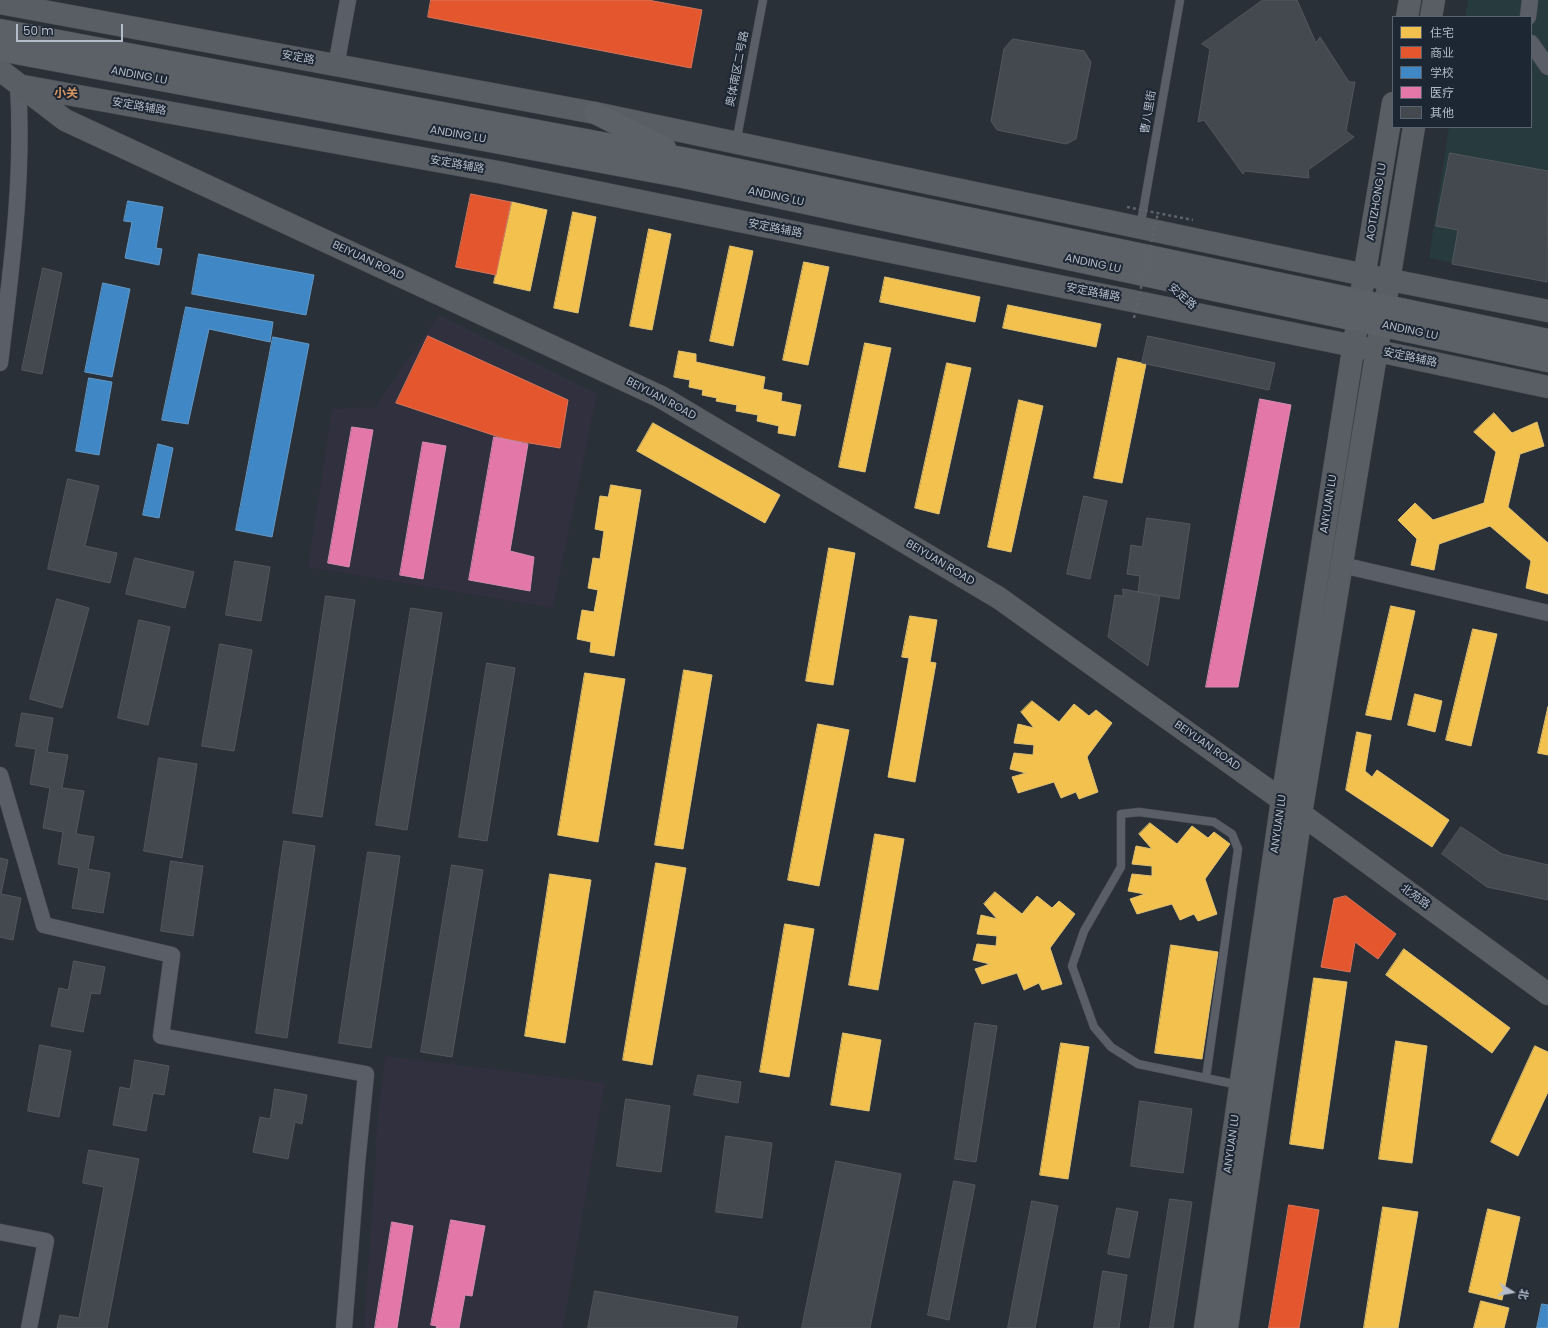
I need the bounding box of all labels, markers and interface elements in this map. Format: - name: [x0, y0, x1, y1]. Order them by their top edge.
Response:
- scale bar: [18, 16, 125, 42]
- legend: [1392, 16, 1532, 128]
- text: 50 m: [23, 22, 54, 39]
- text: 住宅: [1430, 24, 1454, 41]
- street label: 奥体南区二号路: [724, 30, 752, 108]
- text: 商业: [1430, 44, 1454, 61]
- street label: 安定路: [281, 49, 315, 67]
- street label: ANDING LU: [110, 64, 168, 88]
- text: 学校: [1430, 64, 1454, 81]
- text: 医疗: [1430, 84, 1454, 101]
- district label: 小关: [54, 87, 78, 101]
- street label: 曹八里街: [1139, 89, 1159, 135]
- street label: 安定路辅路: [111, 96, 167, 118]
- text: 其他: [1430, 104, 1454, 121]
- street label: ANDING LU: [429, 124, 487, 146]
- street label: 安定路辅路: [429, 154, 485, 176]
- street label: AOTIZHONG LU: [1364, 162, 1390, 242]
- street label: ANDING LU: [747, 185, 805, 209]
- street label: 安定路辅路: [747, 217, 803, 241]
- street label: BEIYUAN ROAD: [330, 239, 406, 283]
- street label: ANDING LU: [1064, 252, 1122, 276]
- street label: 安定路辅路: [1065, 281, 1121, 305]
- street label: 安定路: [1165, 281, 1199, 313]
- street label: ANDING LU: [1381, 319, 1439, 343]
- street label: 安定路辅路: [1382, 346, 1438, 370]
- street label: BEIYUAN ROAD: [624, 375, 698, 423]
- street label: ANYUAN LU: [1318, 474, 1340, 534]
- street label: BEIYUAN ROAD: [903, 537, 977, 589]
- street label: BEIYUAN ROAD: [1171, 718, 1243, 774]
- street label: ANYUAN LU: [1268, 794, 1290, 854]
- street label: 北苑路: [1398, 882, 1432, 912]
- street label: ANYUAN LU: [1221, 1114, 1243, 1174]
- north arrow: [1492, 1272, 1532, 1312]
- text: 北: [1515, 1287, 1533, 1301]

